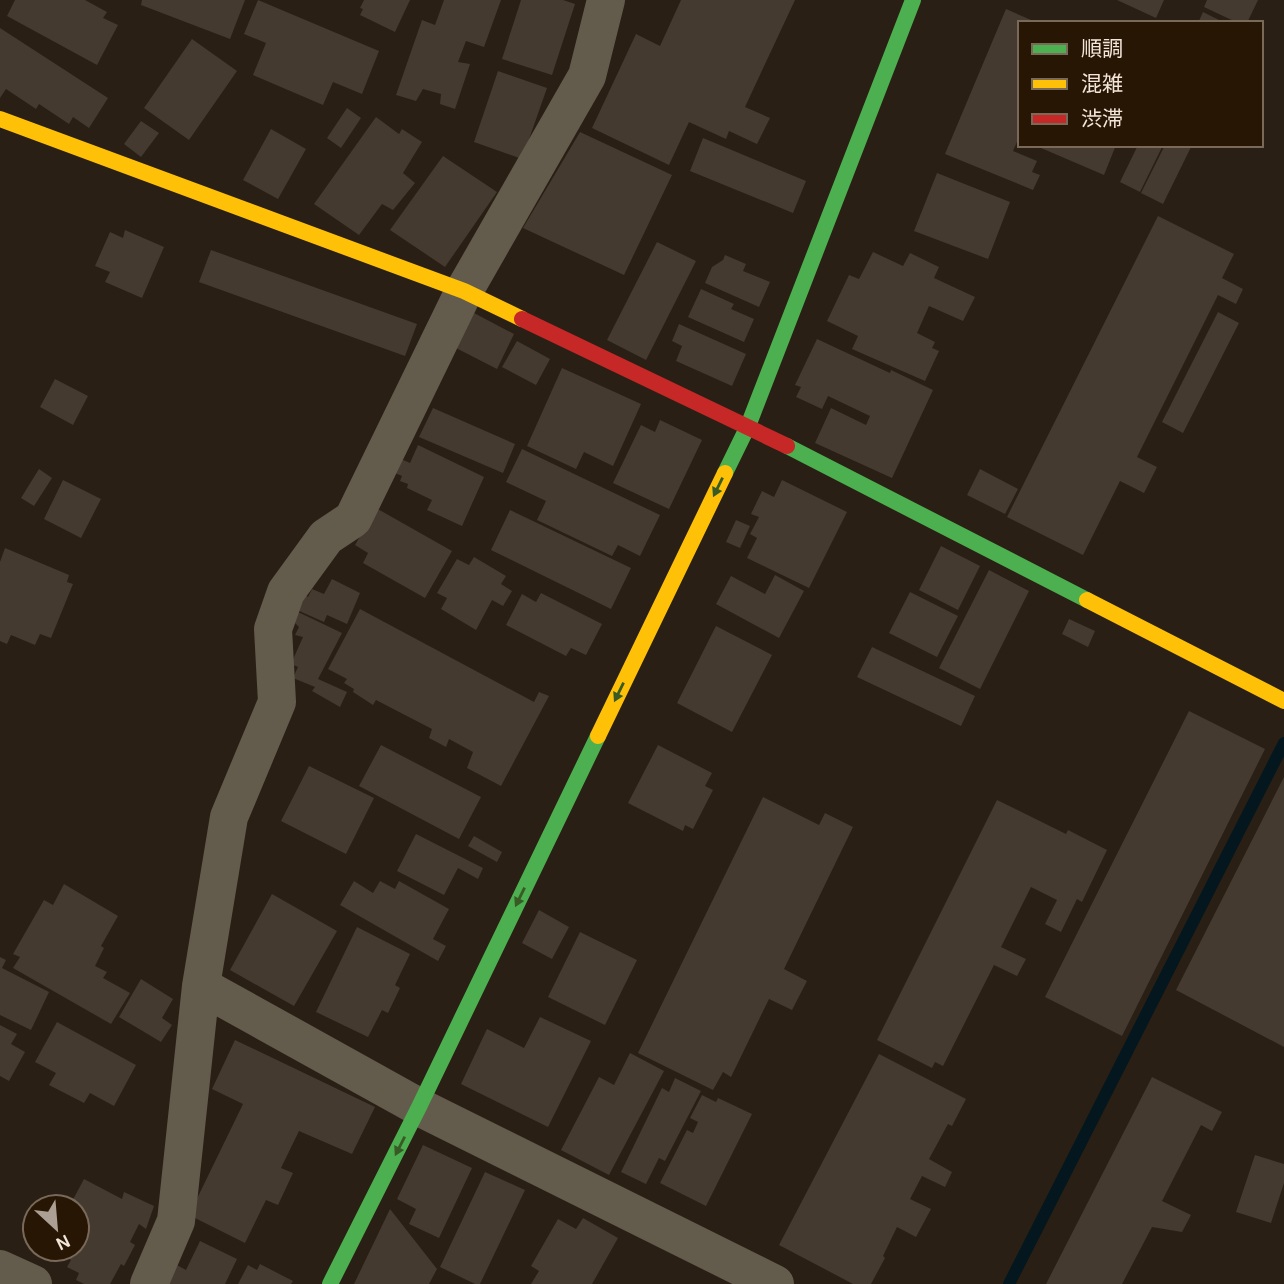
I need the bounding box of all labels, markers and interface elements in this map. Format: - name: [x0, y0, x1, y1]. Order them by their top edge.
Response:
- legend: [1018, 21, 1263, 147]
- text: 順調: [1081, 37, 1123, 61]
- text: 混雑: [1081, 72, 1123, 96]
- text: 渋滞: [1081, 107, 1123, 131]
- one-way arrow: [713, 477, 724, 497]
- one-way arrow: [614, 682, 625, 702]
- one-way arrow: [515, 887, 526, 907]
- one-way arrow: [394, 1136, 405, 1156]
- north arrow: [21, 1193, 91, 1263]
- text: N: [52, 1230, 74, 1255]

